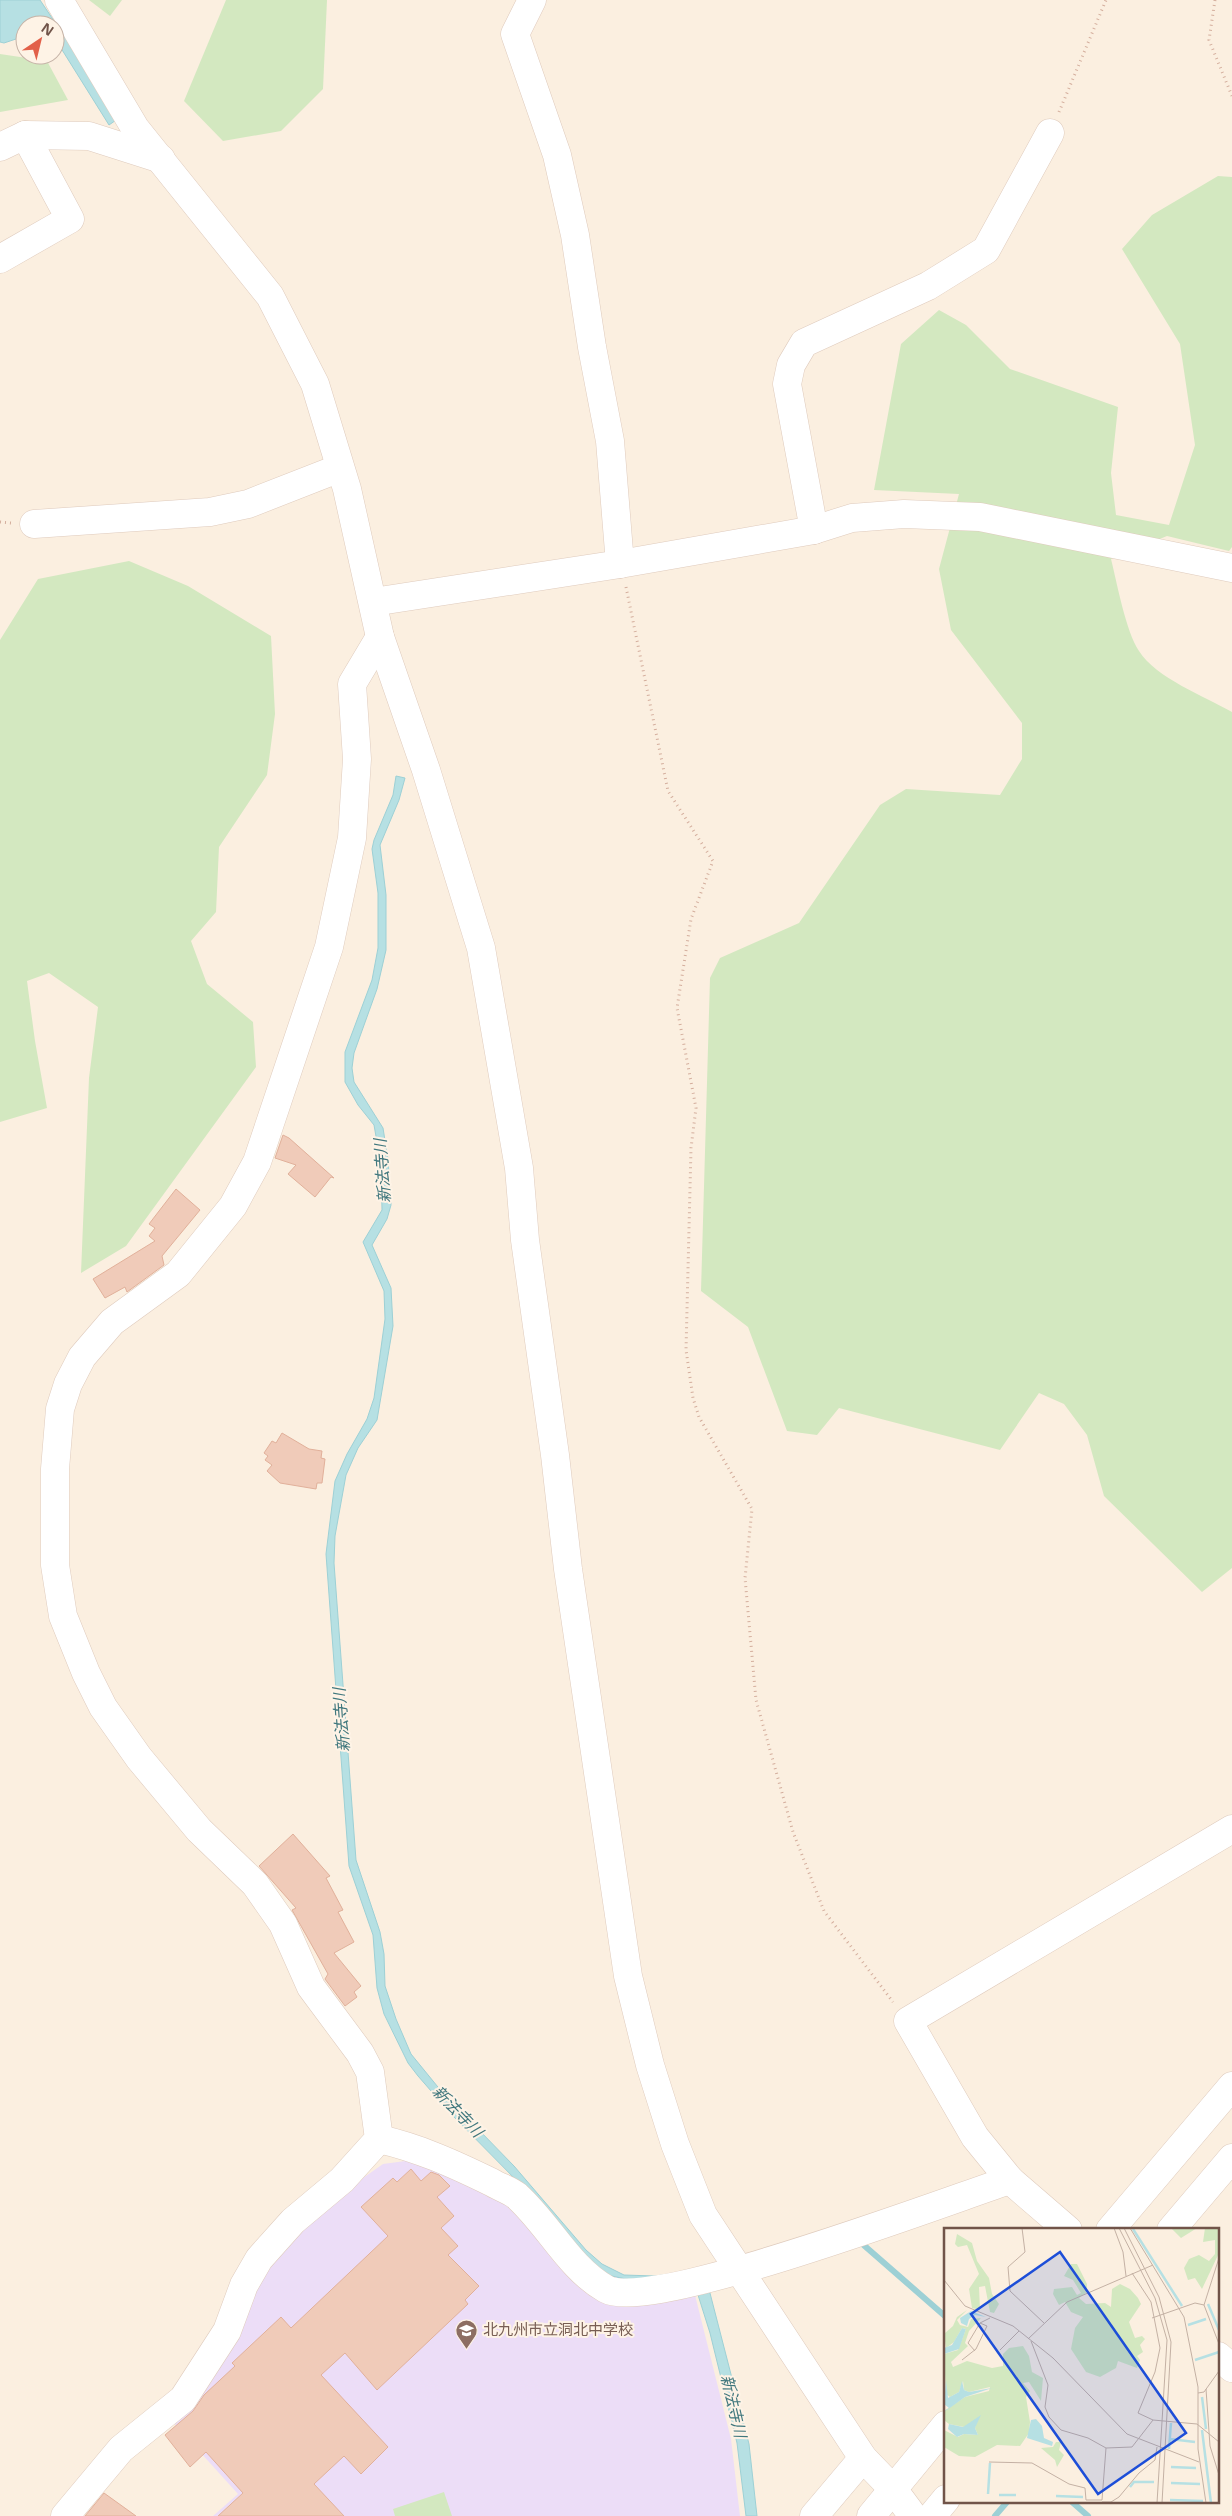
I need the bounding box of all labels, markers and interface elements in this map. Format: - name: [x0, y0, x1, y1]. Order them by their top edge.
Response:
- north arrow: [15, 15, 65, 65]
- text: N: [38, 18, 58, 40]
- water label: 新法寺川: [369, 1136, 395, 1204]
- water label: 新法寺川: [328, 1685, 354, 1753]
- water label: 新法寺川: [428, 2080, 490, 2143]
- inset map: [944, 2228, 1220, 2504]
- school or university icon: 北九州市立洞北中学校: [455, 2318, 479, 2349]
- place label: 北九州市立洞北中学校: [483, 2319, 633, 2339]
- water label: 新法寺川: [716, 2372, 752, 2442]

